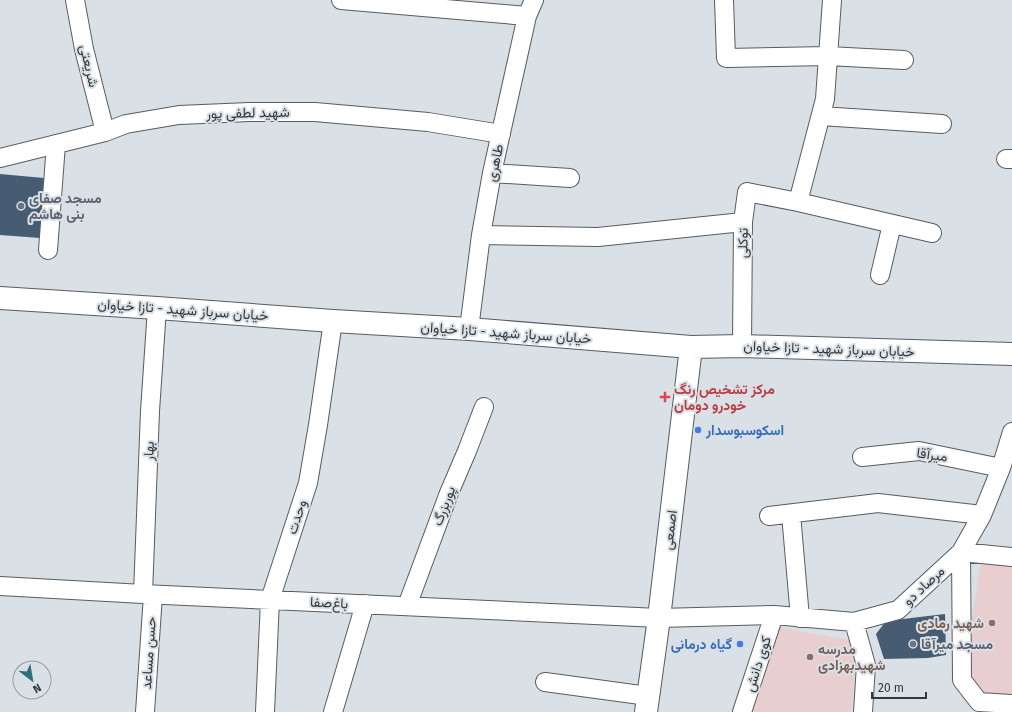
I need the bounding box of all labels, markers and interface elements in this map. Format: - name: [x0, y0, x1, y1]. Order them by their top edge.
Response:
- street label: شریعتی: [76, 43, 102, 89]
- street label: شهید لطفی پور: [205, 104, 290, 123]
- street label: طاهری: [483, 143, 507, 183]
- place label: مسجد صفای بنی هاشم: [29, 190, 102, 223]
- marker: مسجد صفای بنی هاشم: [16, 201, 26, 211]
- street label: توکلی: [734, 228, 752, 258]
- street label: خیابان سرباز شهید - تازا خیاوان: [97, 296, 269, 324]
- street label: خیابان سرباز شهید - تازا خیاوان: [420, 319, 592, 347]
- street label: خیابان سرباز شهید - تازا خیاوان: [743, 338, 915, 360]
- place label: مرکز تشخیص رنگ خودرو دومان: [674, 381, 775, 414]
- marker: مرکز تشخیص رنگ خودرو دومان: [659, 391, 671, 403]
- place label: اسکوسبوسدار: [705, 422, 784, 439]
- marker: اسکوسبوسدار: [693, 425, 703, 435]
- street label: بهار: [140, 441, 158, 462]
- street label: میرآقا: [915, 444, 949, 466]
- street label: پوربزرگ: [429, 484, 460, 528]
- street label: وحدت: [283, 498, 311, 536]
- street label: اصمعی: [659, 509, 681, 551]
- street label: مرصاد دو: [900, 563, 948, 609]
- street label: باغ‌صفا: [309, 594, 349, 614]
- place label: شهید رمادی: [917, 615, 984, 632]
- street label: حسن مساعد: [138, 616, 160, 690]
- marker: شهید رمادی: [987, 618, 997, 628]
- street label: کوی دانش: [741, 634, 775, 694]
- place label: گیاه درمانی: [671, 636, 732, 653]
- place label: مسجد میرآقا: [921, 636, 994, 653]
- marker: گیاه درمانی: [735, 639, 745, 649]
- marker: مسجد میرآقا: [908, 639, 918, 649]
- place label: مدرسه شهیدبهزادی: [818, 641, 885, 674]
- marker: مدرسه شهیدبهزادی: [805, 652, 815, 662]
- north arrow: [12, 660, 52, 700]
- scale bar: [872, 674, 926, 700]
- text: N: [30, 681, 43, 696]
- text: 20 m: [878, 681, 904, 695]

